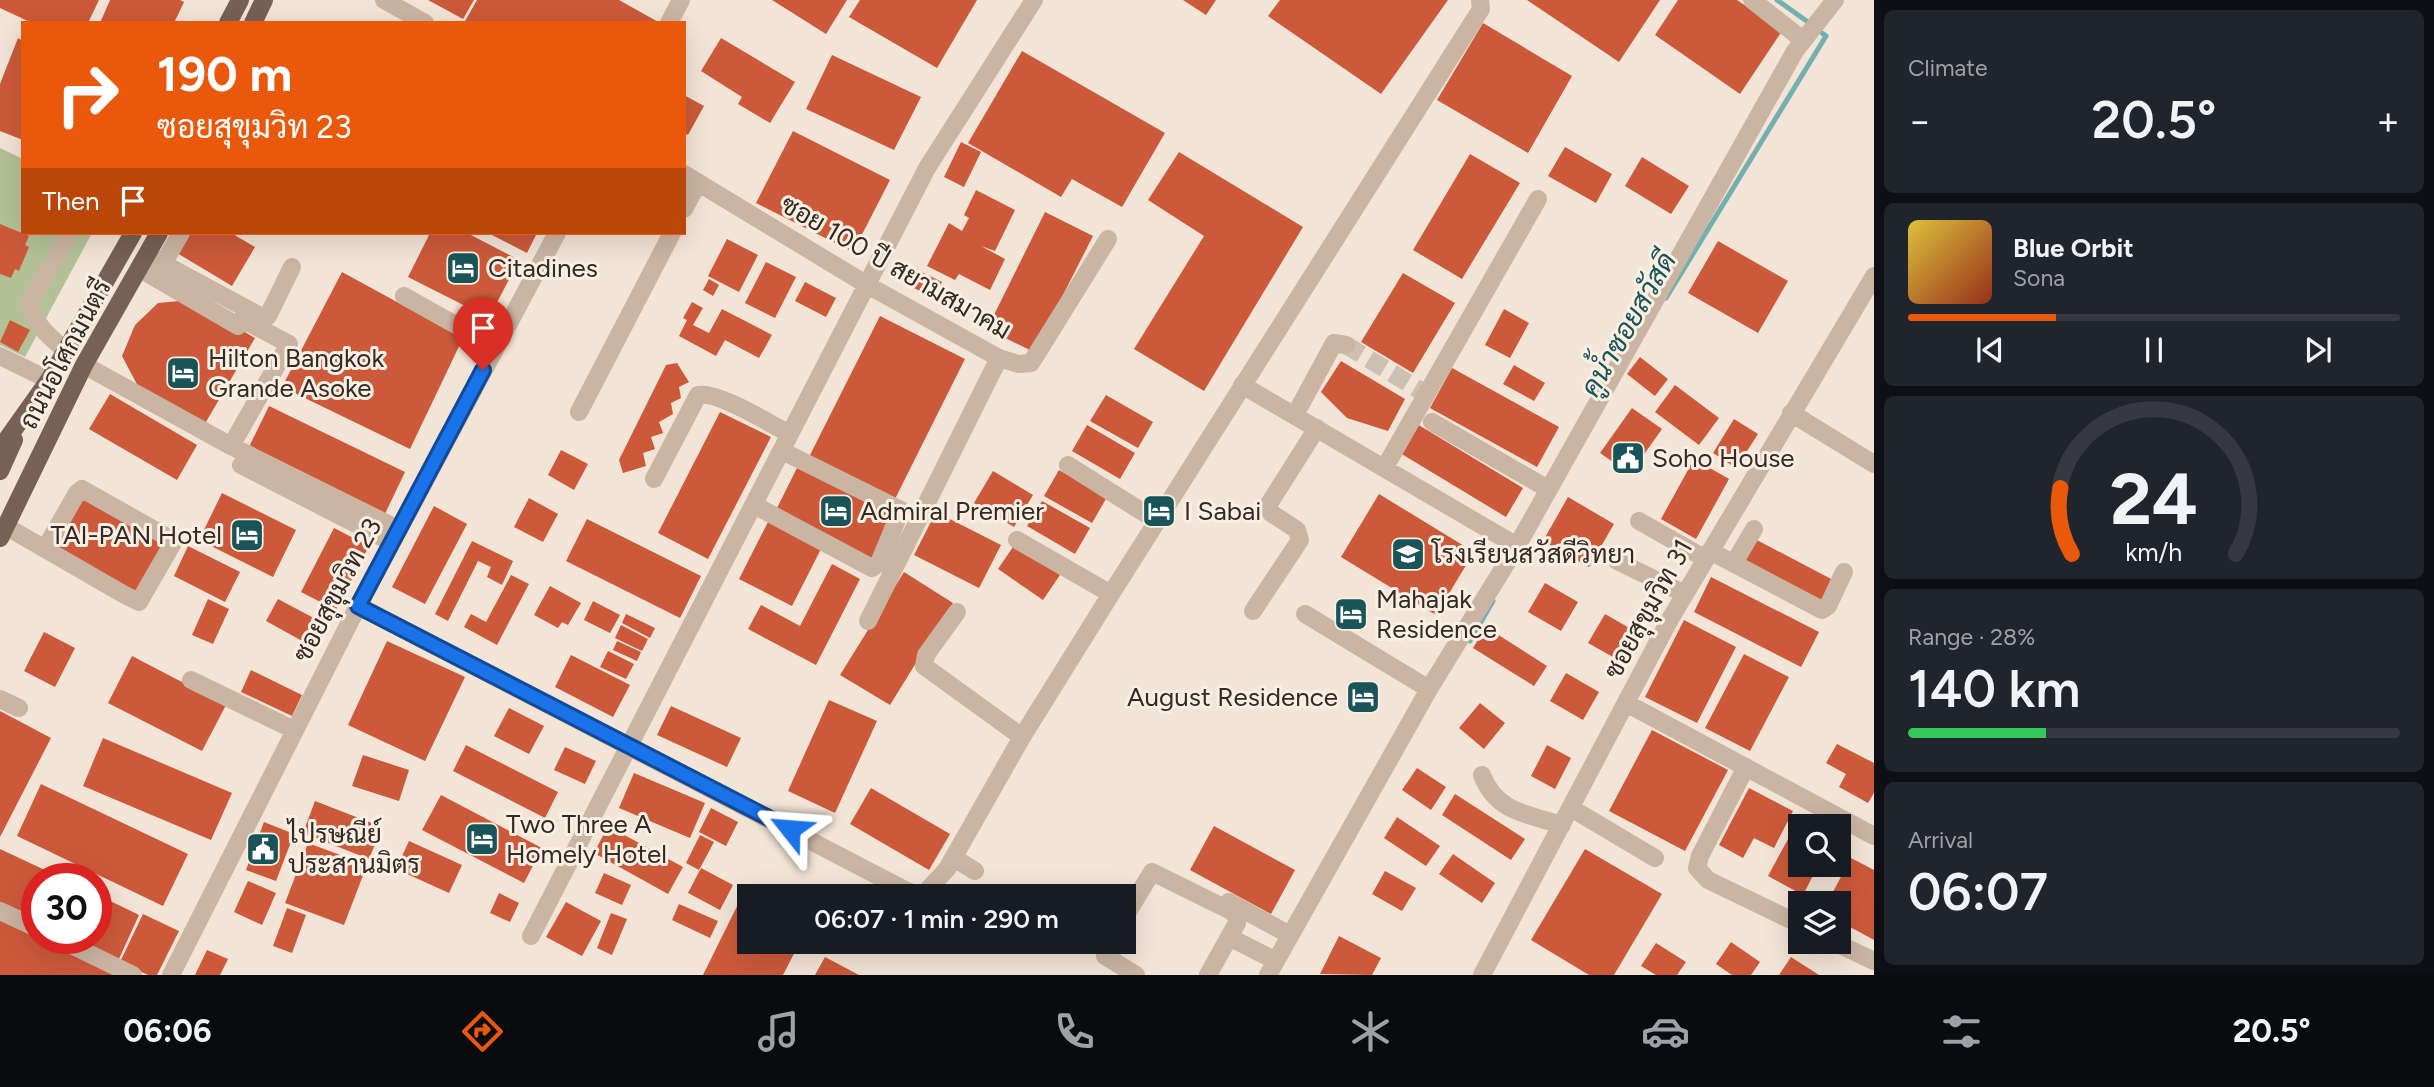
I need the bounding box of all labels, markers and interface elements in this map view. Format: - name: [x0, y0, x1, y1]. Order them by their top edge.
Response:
- text: 190 m: [157, 44, 292, 103]
- icon: right: [42, 49, 133, 140]
- text: Climate: [1908, 54, 1987, 82]
- text: 20.5°: [2092, 89, 2216, 151]
- text: −: [1908, 98, 1932, 144]
- text: +: [2376, 98, 2400, 144]
- text: ซอยสุขุมวิท 23: [157, 108, 352, 146]
- icon: arrive: [114, 182, 152, 220]
- text: Then: [42, 185, 100, 217]
- street label: ซอย 100 ปี สยามสมาคม: [775, 188, 1017, 346]
- text: Blue Orbit: [2013, 232, 2134, 264]
- water label: คูน้ำซอยสวัสดี: [1567, 241, 1687, 404]
- hotel icon: Citadines: [444, 249, 482, 287]
- place label: Citadines: [488, 252, 598, 284]
- text: Sona: [2013, 264, 2065, 292]
- street label: ถนนอโศกมนตรี: [12, 274, 118, 434]
- pin: [453, 298, 513, 370]
- icon: arrive: [464, 309, 502, 347]
- icon: previous: [1971, 331, 2009, 369]
- icon: pause: [2135, 331, 2173, 369]
- icon: next: [2299, 331, 2337, 369]
- place label: Hilton Bangkok Grande Asoke: [208, 342, 384, 404]
- hotel icon: Hilton Bangkok Grande Asoke: [164, 354, 202, 392]
- public building icon: Soho House: [1609, 439, 1647, 477]
- place label: Soho House: [1652, 442, 1794, 474]
- text: 24: [2110, 455, 2198, 542]
- hotel icon: Admiral Premier: [817, 492, 855, 530]
- hotel icon: I Sabai: [1140, 492, 1178, 530]
- place label: Admiral Premier: [860, 495, 1044, 527]
- place label: I Sabai: [1184, 495, 1261, 527]
- street label: ซอยสุขุมวิท 23: [286, 513, 390, 668]
- hotel icon: TAI-PAN Hotel: [228, 516, 266, 554]
- place label: TAI-PAN Hotel: [50, 519, 222, 551]
- street label: ซอยสุขุมวิท 31: [1597, 534, 1701, 685]
- school or university icon: โรงเรียนสวัสดีวิทยา: [1389, 535, 1427, 573]
- text: km/h: [2125, 536, 2183, 566]
- place label: โรงเรียนสวัสดีวิทยา: [1430, 538, 1635, 570]
- place label: Mahajak Residence: [1376, 583, 1497, 645]
- hotel icon: Mahajak Residence: [1332, 595, 1370, 633]
- text: Range · 28%: [1908, 623, 2035, 651]
- text: 140 km: [1908, 658, 2080, 720]
- hotel icon: August Residence: [1344, 678, 1382, 716]
- place label: August Residence: [1127, 681, 1338, 713]
- position arrow: [753, 792, 827, 866]
- place label: Two Three A Homely Hotel: [506, 808, 667, 870]
- map controls: [1788, 814, 1851, 954]
- button: search: [1788, 814, 1851, 877]
- place label: ไปรษณีย์ ประสานมิตร: [286, 817, 420, 880]
- hotel icon: Two Three A Homely Hotel: [463, 820, 501, 858]
- text: Arrival: [1908, 826, 1973, 854]
- public building icon: ไปรษณีย์ ประสานมิตร: [244, 830, 282, 868]
- text: 06:07: [1908, 861, 2048, 923]
- speed limit sign: 30: [21, 863, 112, 954]
- button: layers: [1788, 891, 1851, 954]
- text: 06:07 · 1 min · 290 m: [814, 903, 1059, 935]
- icon: directions: [458, 1007, 507, 1056]
- icon: music: [754, 1007, 803, 1056]
- icon: phone: [1050, 1007, 1099, 1056]
- icon: climate: [1346, 1007, 1395, 1056]
- icon: car: [1641, 1007, 1690, 1056]
- icon: filters: [1937, 1007, 1986, 1056]
- text: 06:06: [123, 1012, 212, 1050]
- text: 20.5°: [2233, 1012, 2311, 1050]

